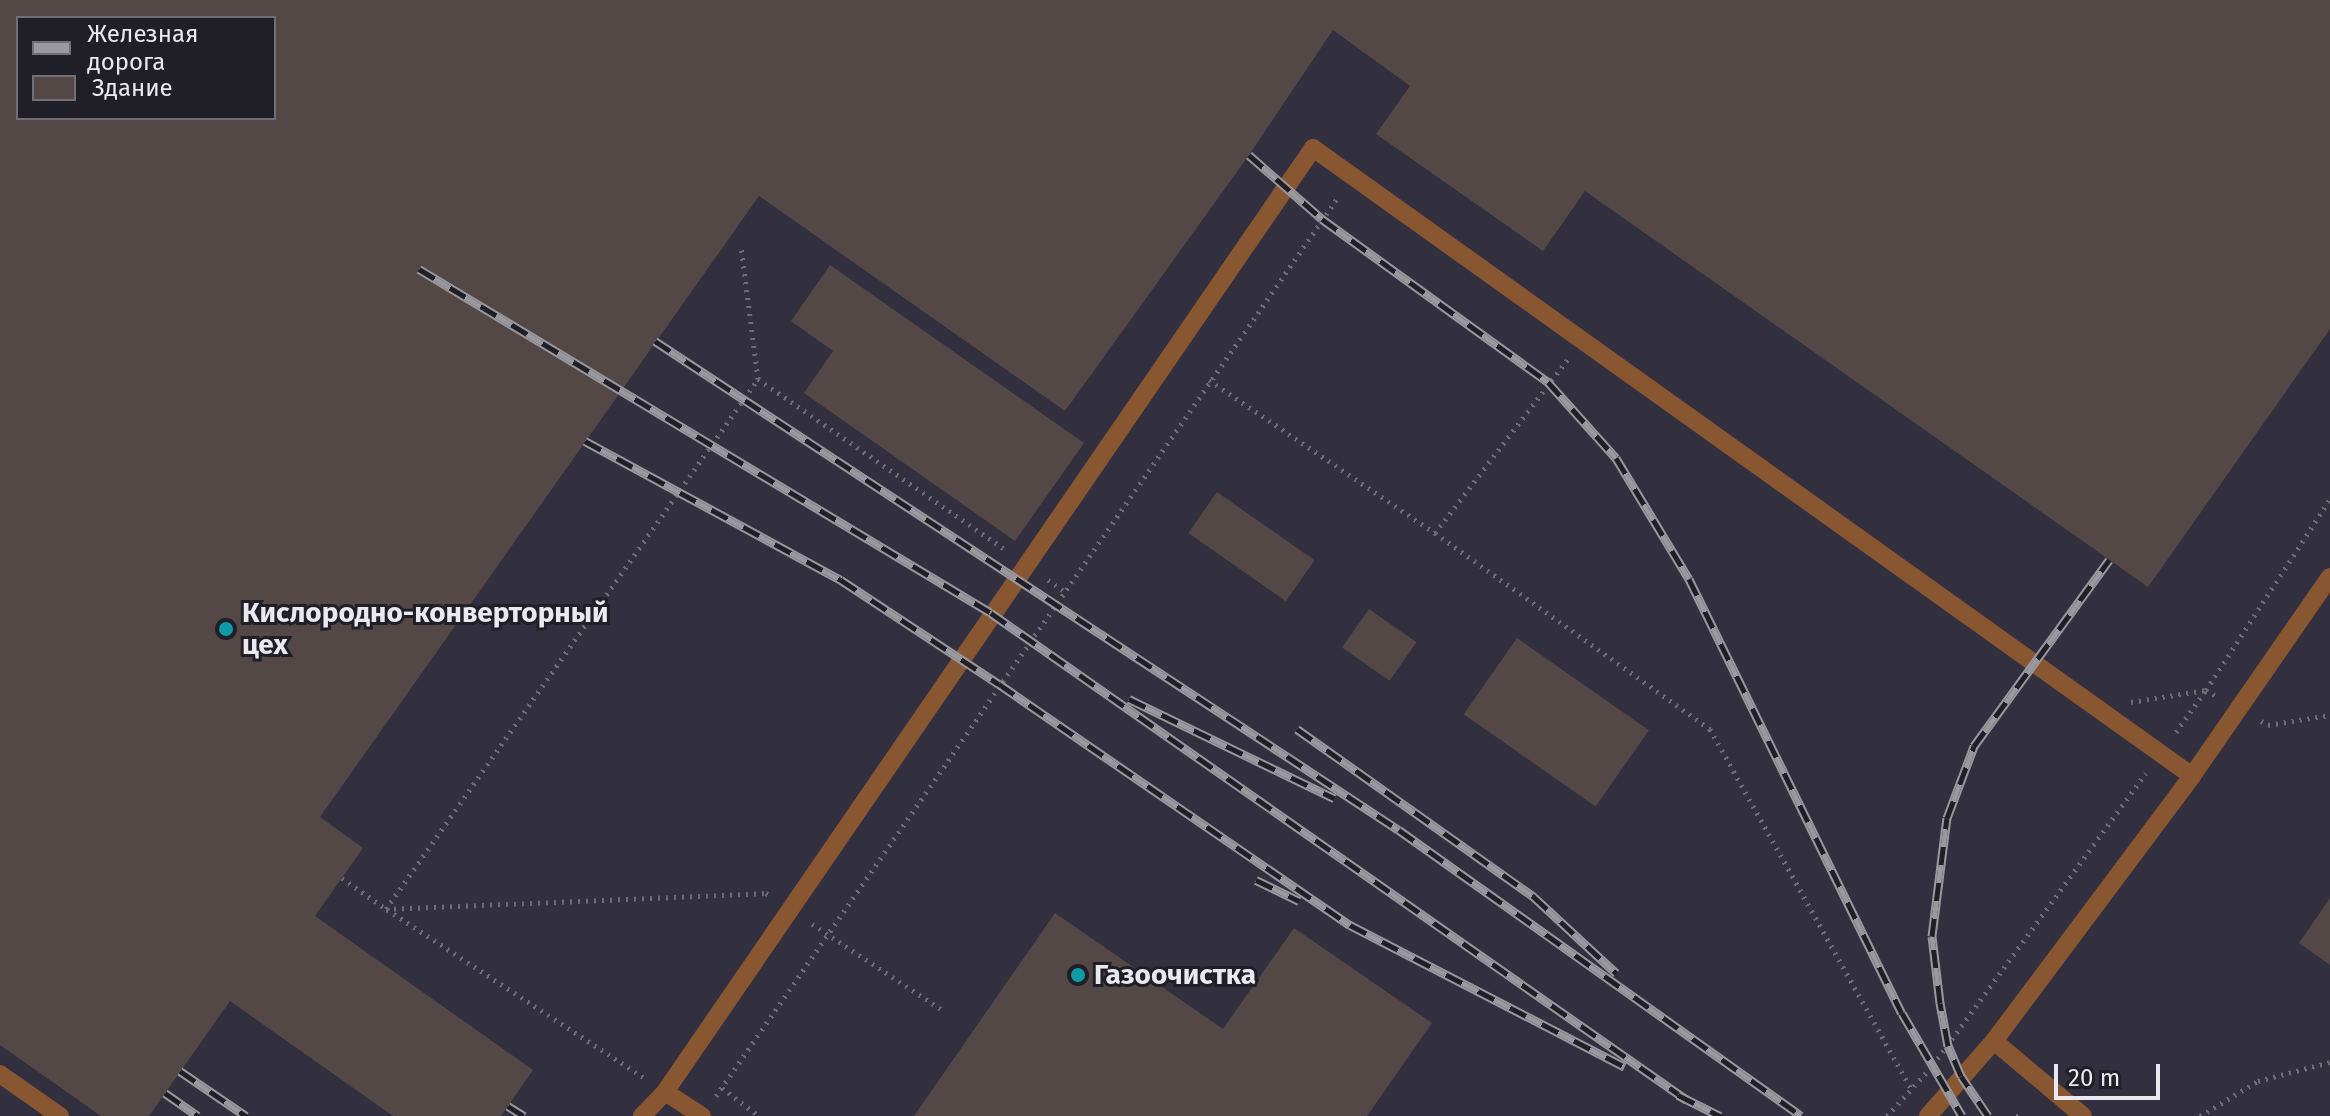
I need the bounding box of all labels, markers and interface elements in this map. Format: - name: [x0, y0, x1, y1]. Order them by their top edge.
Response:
- legend: [16, 16, 276, 120]
- text: Железная дорога: [87, 20, 198, 76]
- text: Здание: [92, 74, 173, 102]
- place label: Кислородно-конверторный цех: [242, 596, 609, 662]
- marker: Кислородно-конверторный цех: [217, 620, 235, 638]
- place label: Газоочистка: [1094, 958, 1256, 992]
- marker: Газоочистка: [1069, 966, 1087, 984]
- scale bar: [2058, 1048, 2164, 1098]
- text: 20 m: [2068, 1064, 2120, 1092]

